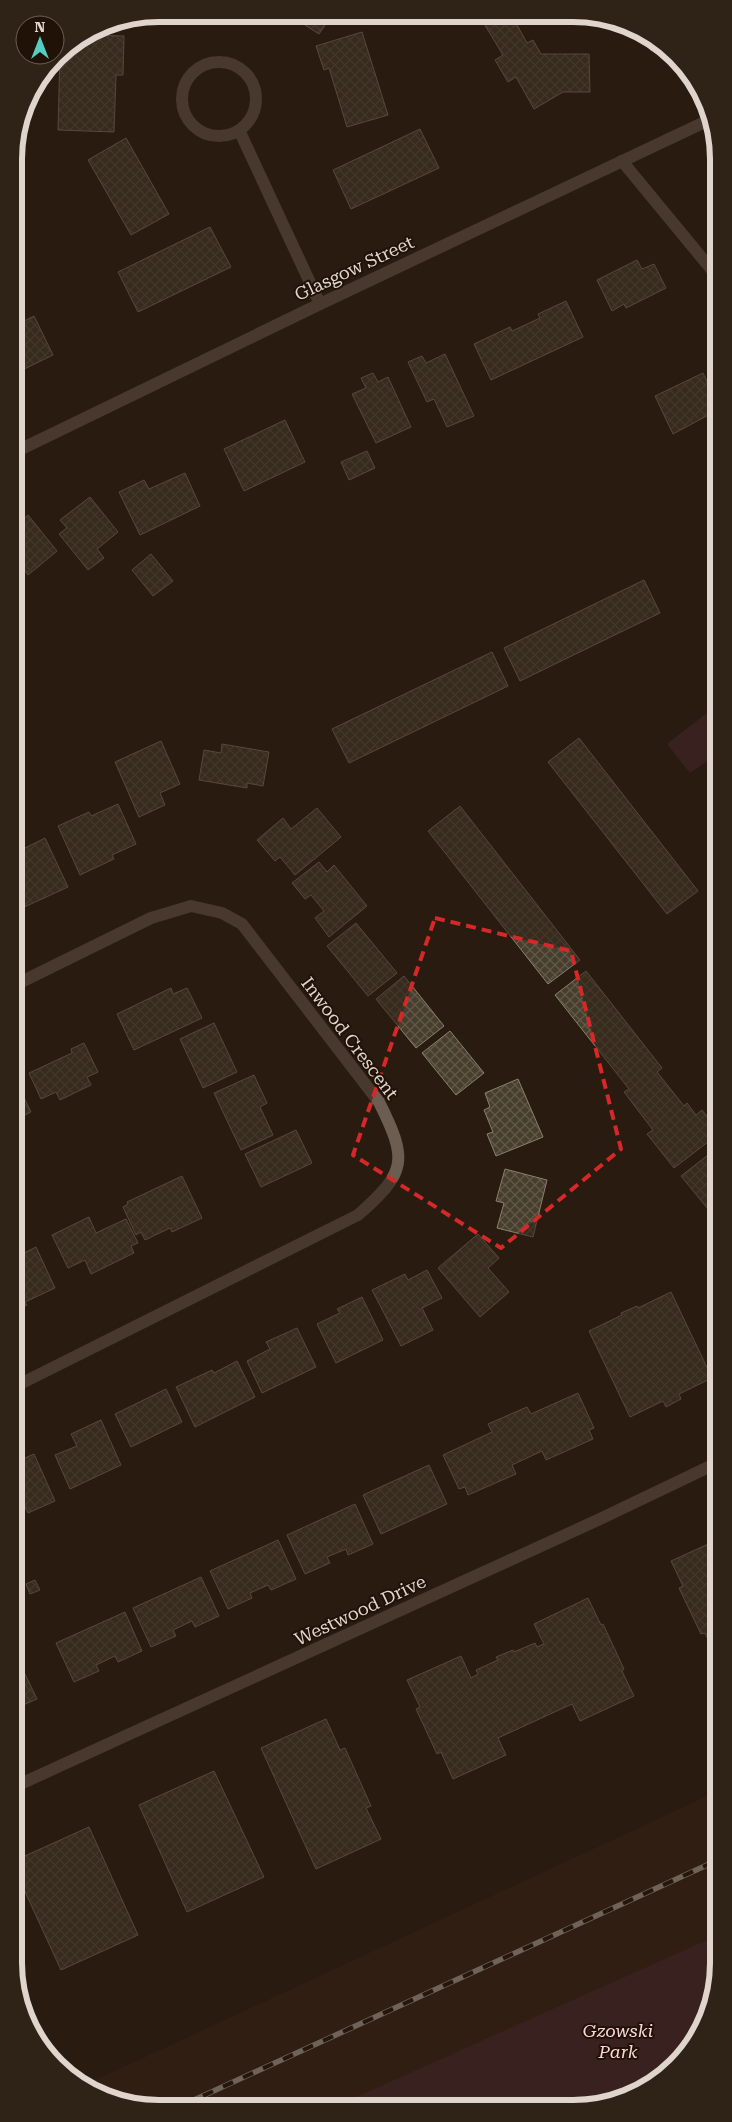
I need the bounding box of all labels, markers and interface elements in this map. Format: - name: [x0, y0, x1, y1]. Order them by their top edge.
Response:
- north arrow: [15, 15, 65, 65]
- text: N: [35, 19, 46, 35]
- street label: Glasgow Street: [291, 231, 417, 305]
- street label: Inwood Crescent: [297, 973, 403, 1104]
- street label: Westwood Drive: [291, 1570, 429, 1650]
- park label: Gzowski Park: [583, 2020, 653, 2062]

